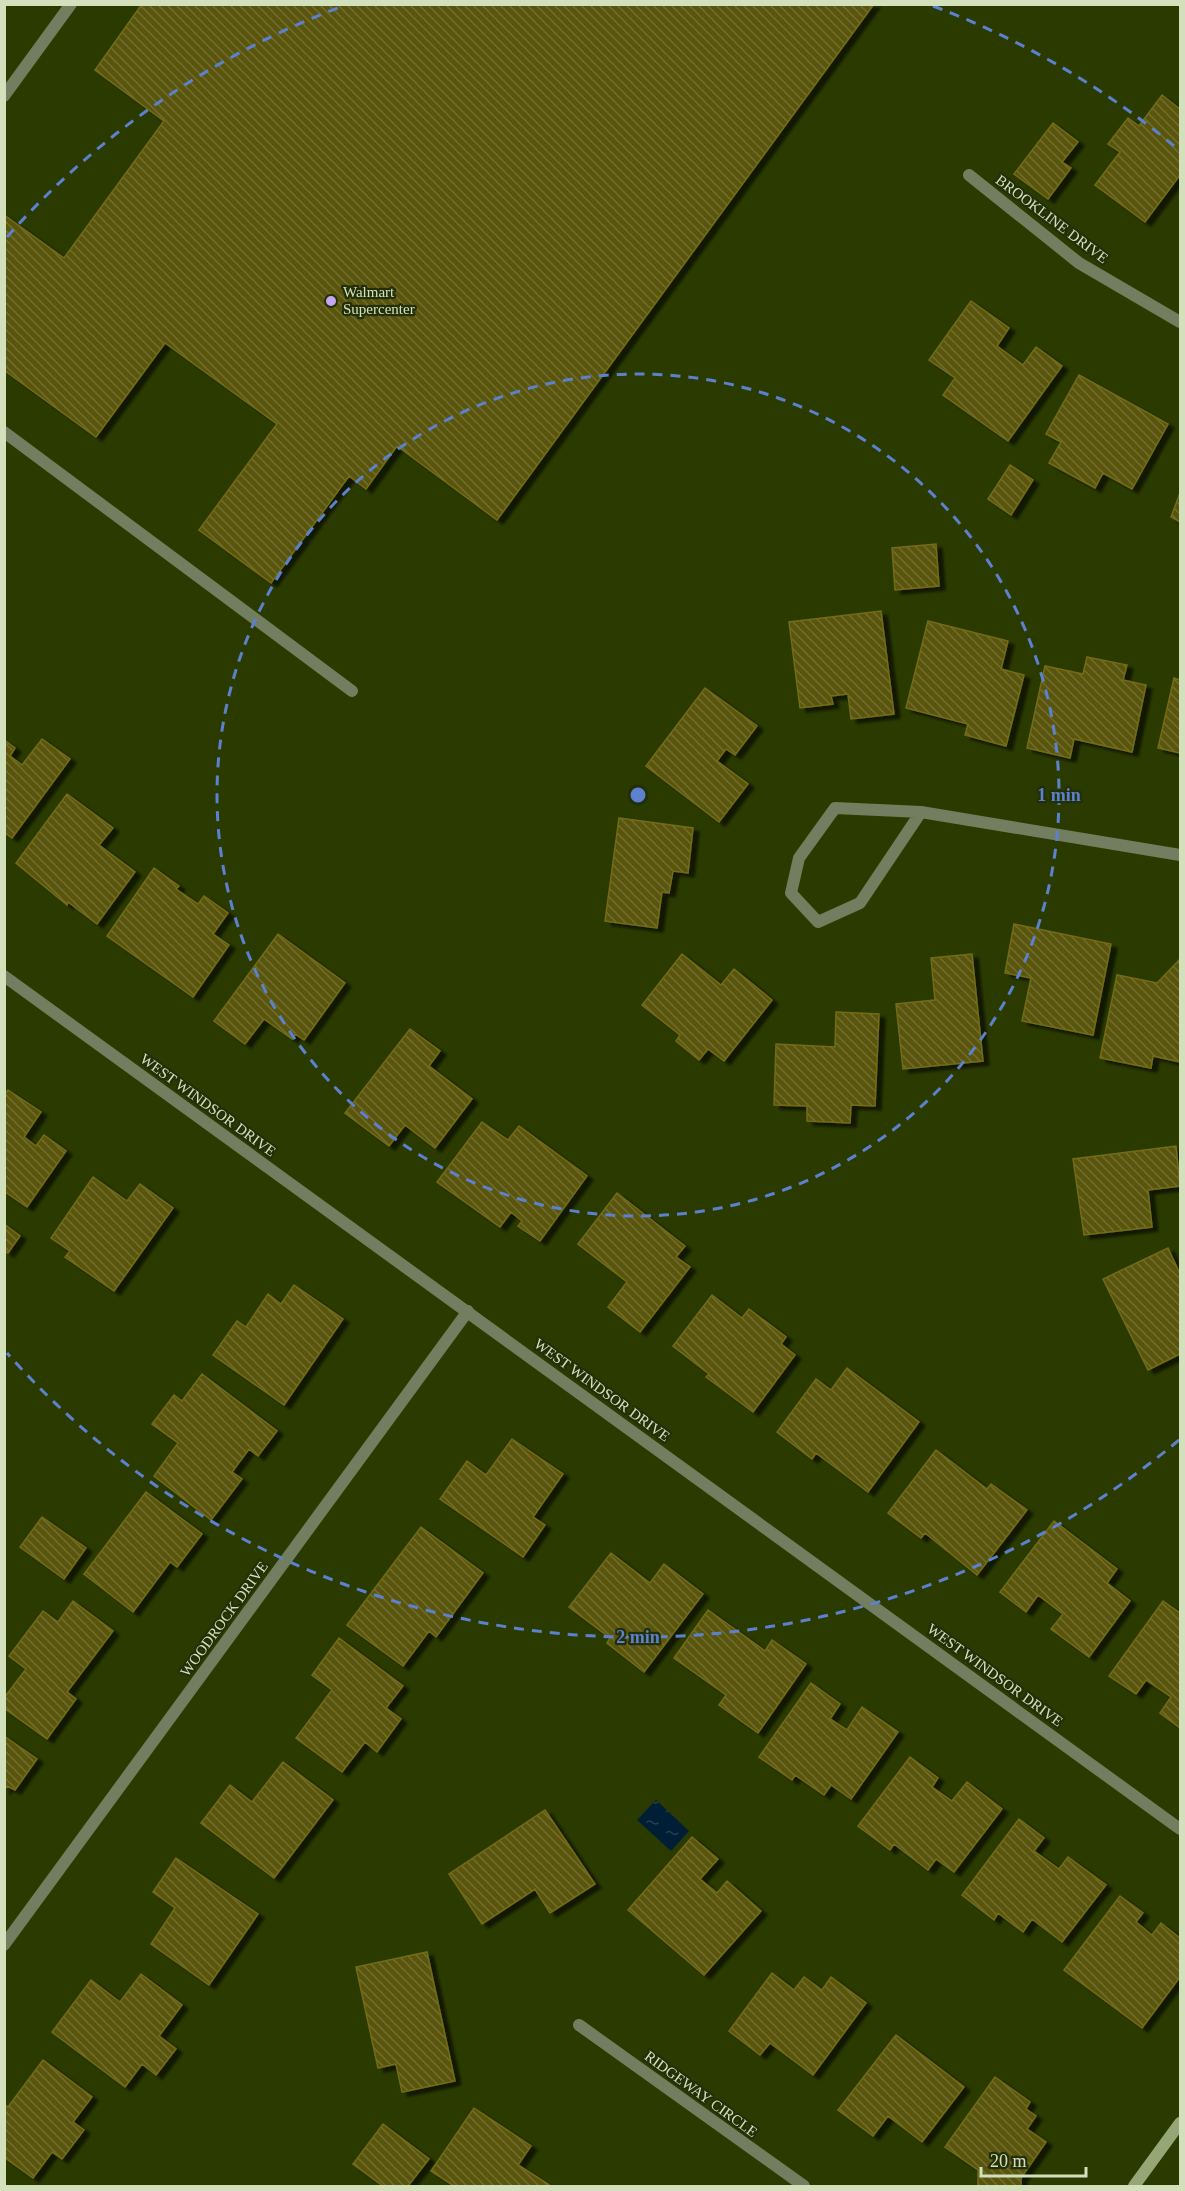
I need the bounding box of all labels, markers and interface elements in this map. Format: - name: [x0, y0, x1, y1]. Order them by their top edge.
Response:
- street label: BROOKLINE DRIVE: [993, 172, 1111, 266]
- place label: Walmart Supercenter: [343, 284, 415, 317]
- marker: Walmart Supercenter: [324, 294, 338, 308]
- centre of rings: [628, 785, 648, 805]
- text: 1 min: [1037, 785, 1081, 805]
- street label: WEST WINDSOR DRIVE: [137, 1050, 279, 1160]
- street label: WEST WINDSOR DRIVE: [531, 1335, 673, 1445]
- street label: WOODROCK DRIVE: [177, 1559, 271, 1679]
- street label: WEST WINDSOR DRIVE: [924, 1620, 1066, 1730]
- text: 2 min: [616, 1627, 660, 1647]
- street label: RIDGEWAY CIRCLE: [642, 2048, 760, 2140]
- scale bar: [981, 2140, 1086, 2178]
- text: 20 m: [990, 2151, 1027, 2171]

